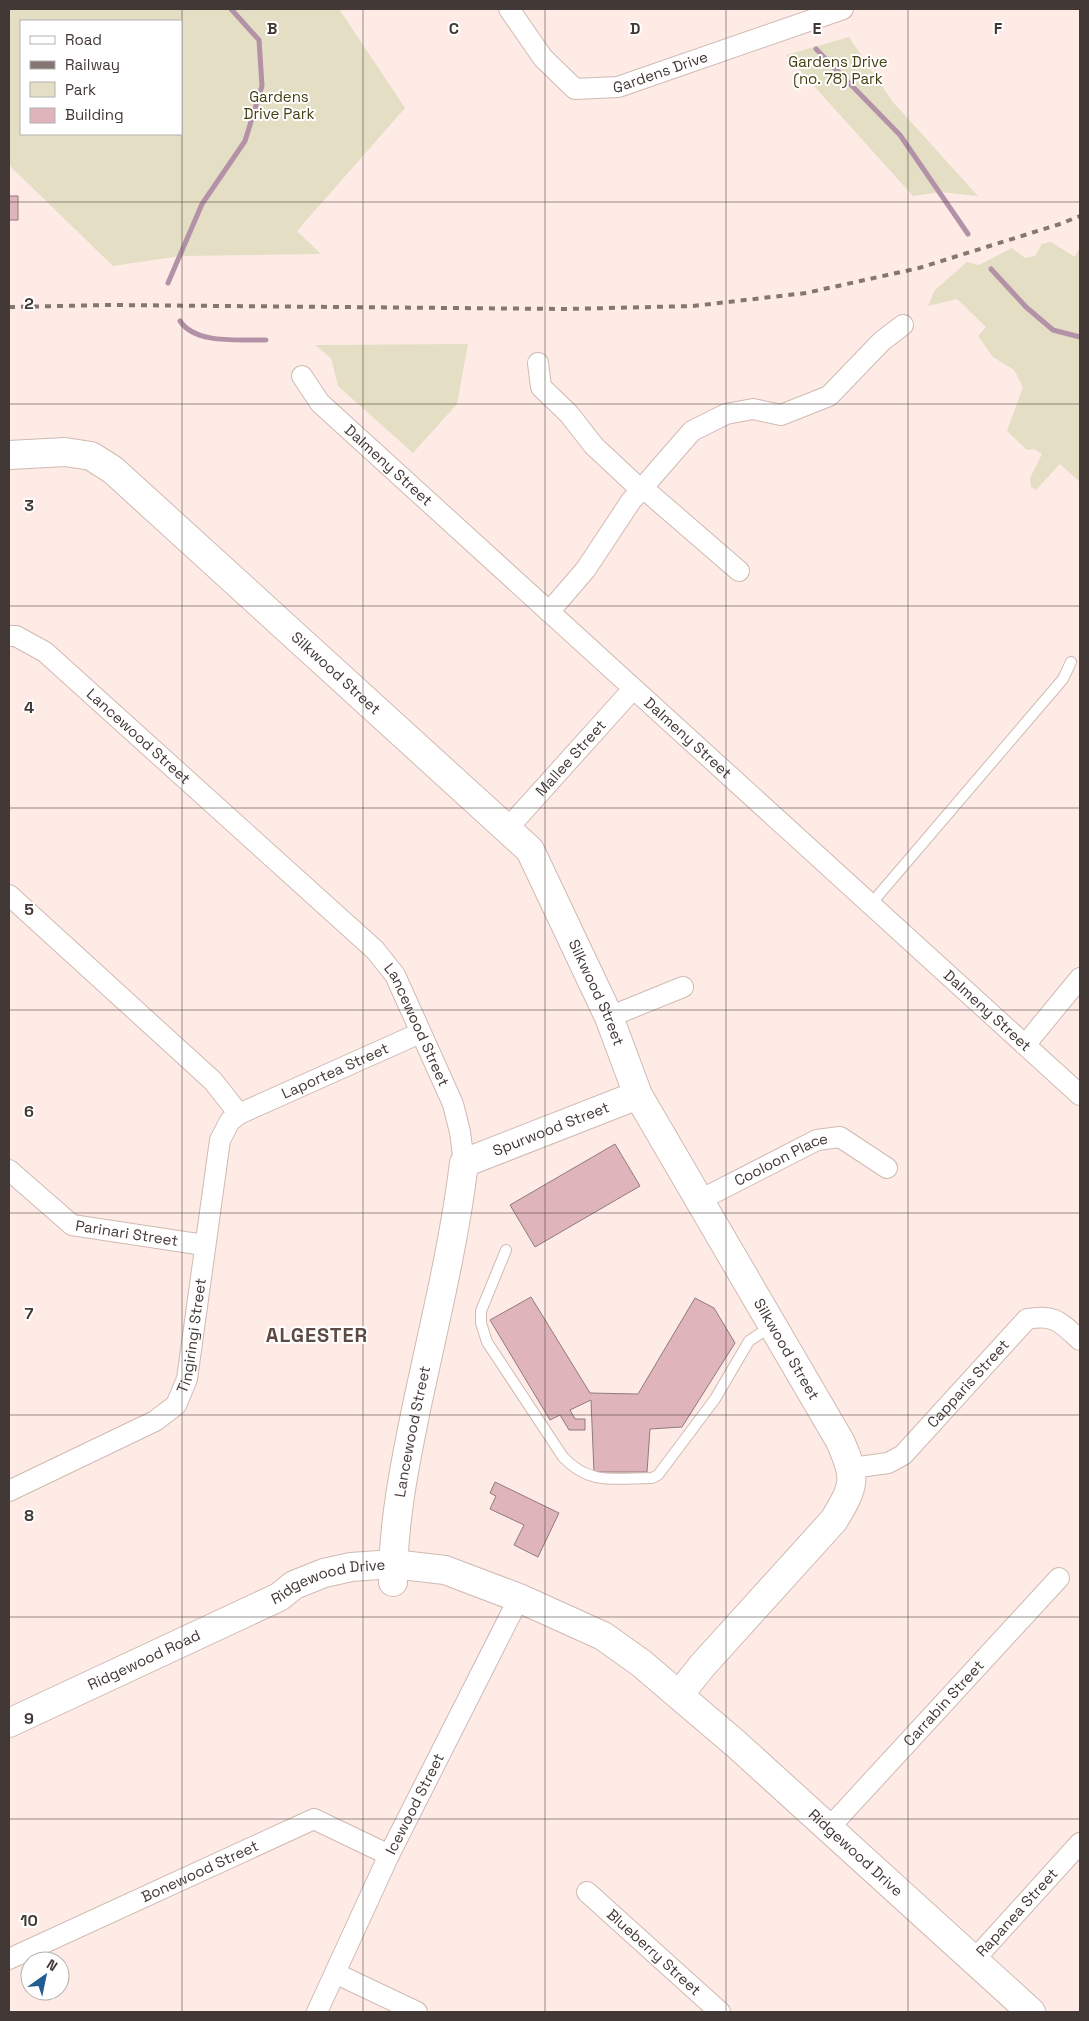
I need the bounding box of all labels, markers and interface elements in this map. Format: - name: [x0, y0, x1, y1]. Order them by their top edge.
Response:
- text: B: [267, 18, 277, 39]
- text: C: [449, 18, 459, 39]
- text: D: [630, 18, 640, 39]
- text: E: [813, 18, 822, 39]
- text: F: [994, 18, 1003, 39]
- legend: [20, 20, 182, 135]
- text: Road: [65, 30, 102, 49]
- street label: Gardens Drive: [613, 47, 710, 96]
- park label: Gardens Drive (no. 78) Park: [788, 52, 888, 89]
- text: Railway: [65, 55, 120, 74]
- text: Park: [65, 80, 96, 99]
- park label: Gardens Drive Park: [244, 87, 314, 123]
- text: Building: [65, 105, 124, 124]
- text: 2: [24, 293, 34, 314]
- street label: Dalmeny Street: [341, 420, 437, 510]
- text: 3: [24, 495, 34, 516]
- street label: Silkwood Street: [287, 627, 385, 718]
- street label: Lancewood Street: [83, 684, 195, 788]
- street label: Dalmeny Street: [640, 693, 736, 782]
- text: 4: [24, 697, 34, 718]
- street label: Mallee Street: [531, 715, 610, 800]
- text: 5: [24, 899, 34, 920]
- street label: Silkwood Street: [565, 936, 629, 1048]
- street label: Lancewood Street: [380, 959, 454, 1089]
- street label: Dalmeny Street: [940, 966, 1036, 1055]
- street label: Laportea Street: [278, 1038, 392, 1103]
- street label: Spurwood Street: [490, 1097, 612, 1160]
- text: 6: [24, 1101, 34, 1122]
- street label: Cooloon Place: [731, 1129, 829, 1190]
- street label: Parinari Street: [74, 1216, 180, 1250]
- street label: Tingiringi Street: [172, 1277, 210, 1396]
- street label: Silkwood Street: [750, 1295, 824, 1403]
- text: 7: [25, 1303, 34, 1324]
- district label: ALGESTER: [266, 1322, 368, 1348]
- street label: Capparis Street: [923, 1335, 1013, 1431]
- street label: Lancewood Street: [390, 1364, 434, 1499]
- text: 8: [24, 1505, 34, 1526]
- street label: Ridgewood Drive: [268, 1555, 386, 1608]
- street label: Ridgewood Road: [85, 1625, 203, 1694]
- street label: Carrabin Street: [899, 1656, 988, 1750]
- text: 9: [24, 1708, 34, 1729]
- street label: Icewood Street: [381, 1750, 448, 1858]
- street label: Ridgewood Drive: [805, 1805, 907, 1900]
- street label: Bonewood Street: [138, 1836, 261, 1906]
- street label: Rapanea Street: [972, 1864, 1062, 1960]
- street label: Blueberry Street: [603, 1905, 705, 1999]
- text: 10: [20, 1910, 38, 1931]
- north arrow: [20, 1951, 70, 2001]
- text: N: [43, 1955, 61, 1975]

